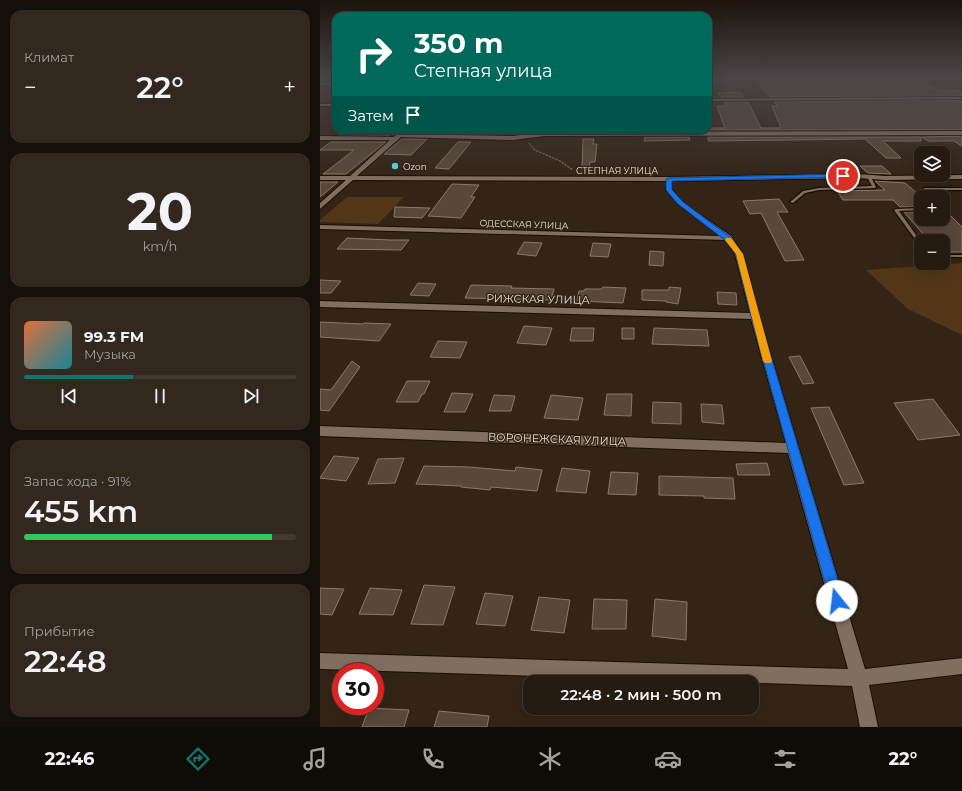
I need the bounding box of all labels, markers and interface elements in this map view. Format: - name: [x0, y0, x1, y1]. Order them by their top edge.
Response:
- text: 350 m: [414, 26, 503, 60]
- icon: right: [348, 28, 400, 80]
- text: Климат: [24, 49, 74, 65]
- text: Степная улица: [414, 60, 552, 82]
- text: 22°: [136, 69, 184, 106]
- text: −: [24, 74, 37, 101]
- text: +: [283, 74, 296, 101]
- icon: arrive: [402, 104, 424, 126]
- text: Затем: [348, 106, 394, 125]
- map controls: [914, 146, 950, 270]
- button: layers: [914, 146, 950, 182]
- pin: [826, 159, 860, 193]
- marker: Ozon: [390, 161, 400, 171]
- place label: Ozon: [403, 161, 427, 172]
- street label: СТЕПНАЯ УЛИЦА: [576, 165, 658, 176]
- icon: arrive: [832, 165, 854, 187]
- text: 20: [127, 180, 193, 243]
- button: +: [914, 190, 950, 226]
- street label: ОДЕССКАЯ УЛИЦА: [479, 217, 569, 231]
- button: −: [914, 234, 950, 270]
- text: km/h: [143, 238, 177, 254]
- street label: РИЖСКАЯ УЛИЦА: [486, 291, 591, 307]
- text: 99.3 FM: [84, 327, 144, 346]
- text: Музыка: [84, 346, 136, 362]
- icon: previous: [58, 385, 80, 407]
- icon: pause: [149, 385, 171, 407]
- icon: next: [240, 385, 262, 407]
- street label: ВОРОНЕЖСКАЯ УЛИЦА: [488, 430, 627, 448]
- text: Запас хода · 91%: [24, 473, 131, 489]
- text: 455 km: [24, 493, 138, 530]
- position arrow: [816, 580, 858, 622]
- text: Прибытие: [24, 623, 95, 639]
- text: 22:48: [24, 643, 106, 680]
- speed limit sign: 30: [332, 663, 384, 715]
- text: 22:48 · 2 мин · 500 m: [561, 685, 722, 704]
- icon: directions: [184, 745, 212, 773]
- icon: music: [301, 745, 329, 773]
- icon: phone: [419, 745, 447, 773]
- icon: climate: [536, 745, 564, 773]
- icon: car: [654, 745, 682, 773]
- icon: filters: [771, 745, 799, 773]
- text: 22:46: [45, 748, 95, 770]
- text: 22°: [888, 748, 917, 770]

